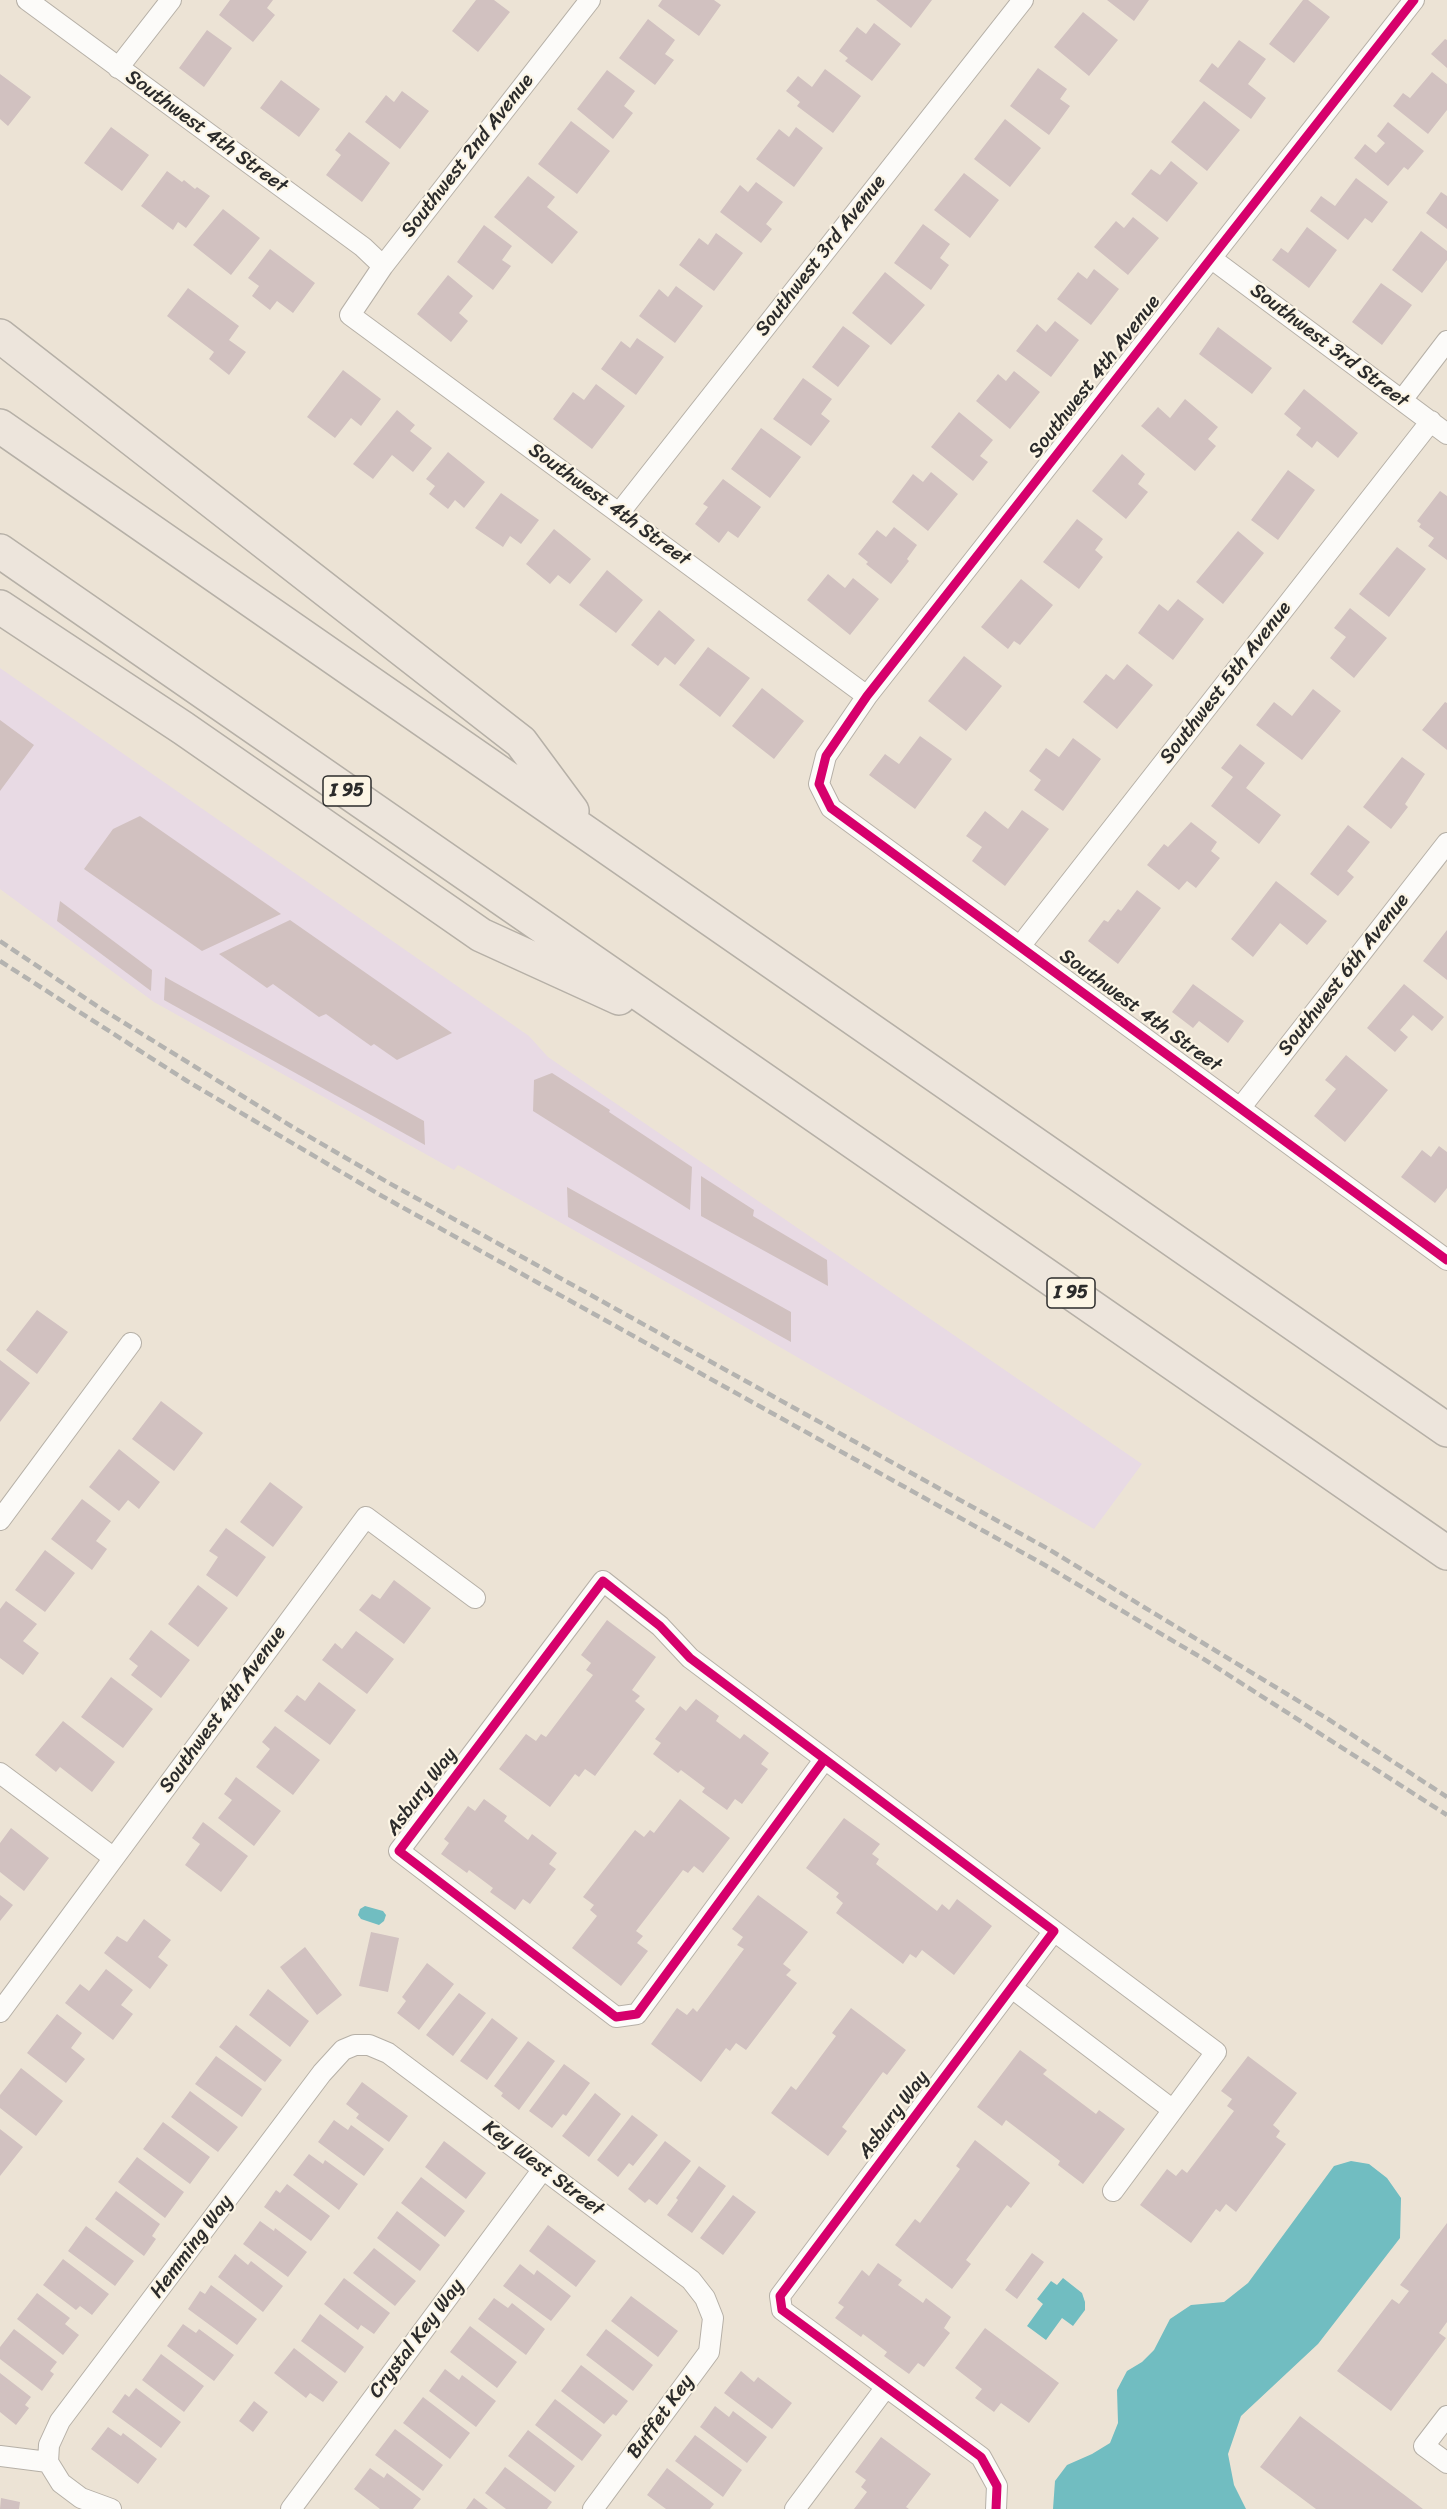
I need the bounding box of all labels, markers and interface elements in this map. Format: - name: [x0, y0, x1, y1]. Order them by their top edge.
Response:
- street label: Southwest 4th Street: [120, 65, 292, 199]
- street label: Southwest 2nd Avenue: [397, 69, 539, 243]
- street label: Southwest 3rd Avenue: [751, 171, 891, 341]
- street label: Southwest 3rd Street: [1245, 279, 1413, 413]
- street label: Southwest 4th Avenue: [1024, 291, 1166, 463]
- street label: Southwest 4th Street: [523, 438, 695, 572]
- street label: Southwest 5th Avenue: [1155, 597, 1297, 769]
- road number: I 95: [323, 776, 371, 806]
- street label: Southwest 6th Avenue: [1273, 889, 1415, 1061]
- street label: Southwest 4th Street: [1054, 944, 1226, 1078]
- road number: I 95: [1047, 1278, 1095, 1308]
- street label: Southwest 4th Avenue: [155, 1622, 291, 1798]
- street label: Asbury Way: [381, 1744, 463, 1840]
- street label: Asbury Way: [853, 2067, 935, 2163]
- street label: Key West Street: [478, 2116, 608, 2222]
- street label: Hemming Way: [146, 2191, 238, 2303]
- street label: Crystal Key Way: [364, 2275, 470, 2403]
- street label: Buffet Key: [622, 2370, 700, 2464]

